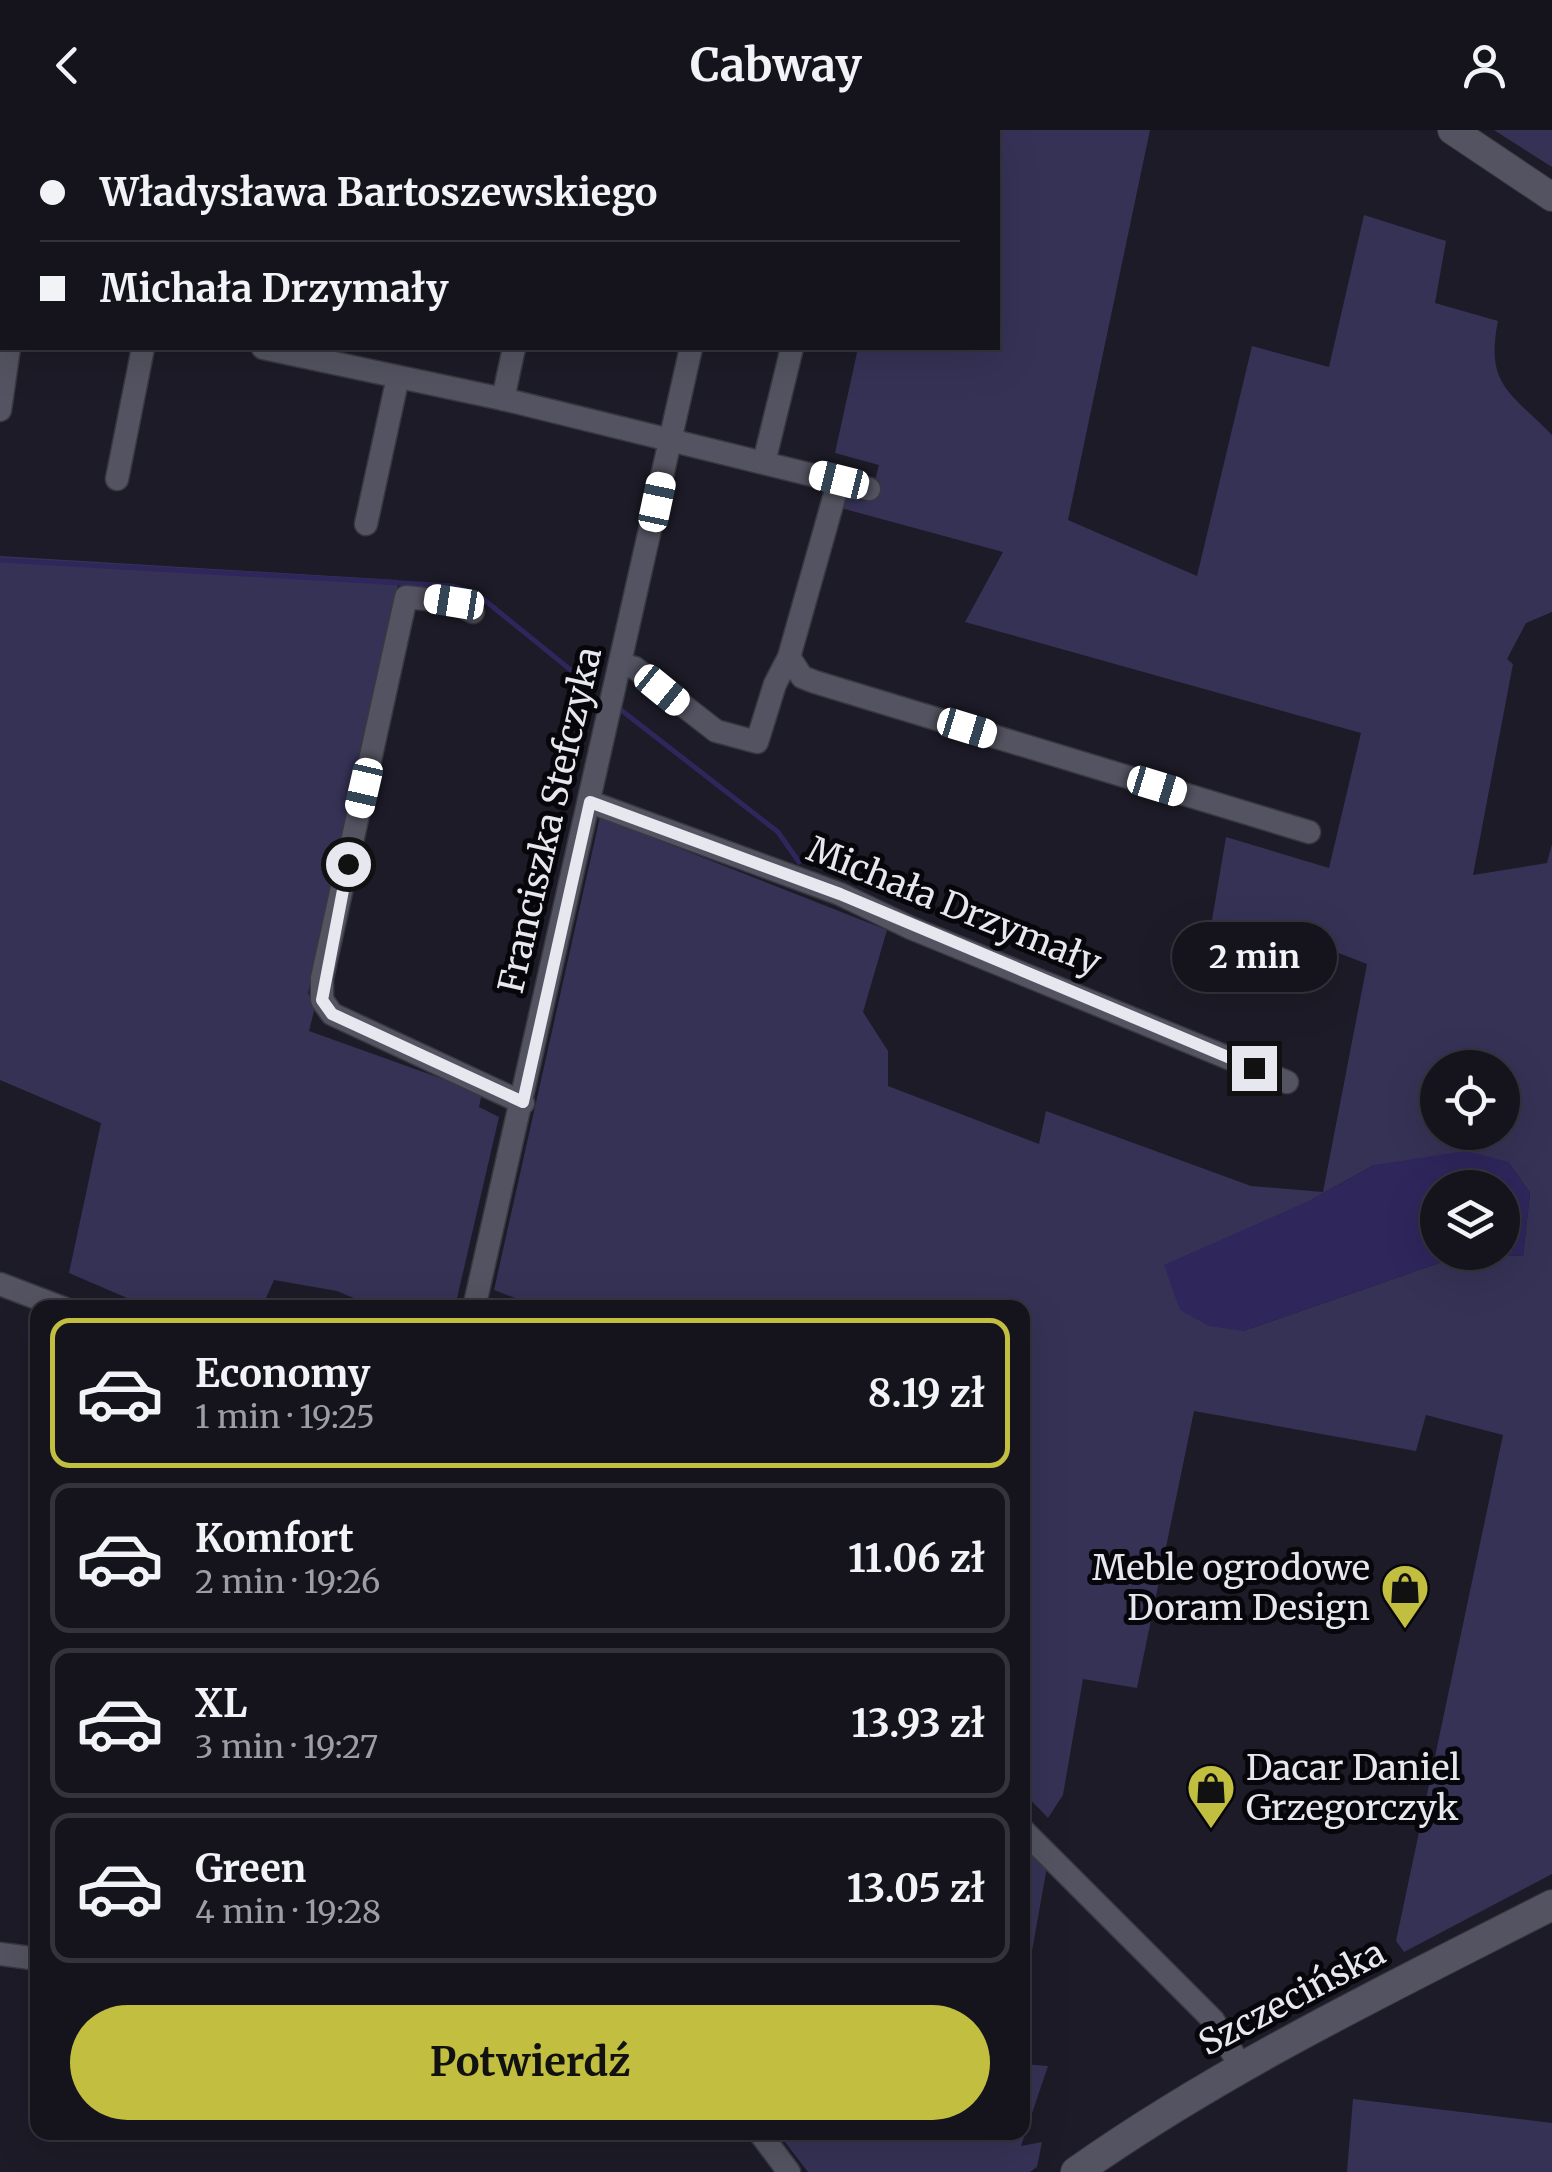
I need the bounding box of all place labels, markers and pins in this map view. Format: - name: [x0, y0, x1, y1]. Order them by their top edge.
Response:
- place label: Meble ogrodowe Doram Design: [1092, 1546, 1370, 1630]
- shop icon: Meble ogrodowe Doram Design: [1379, 1562, 1431, 1630]
- place label: Dacar Daniel Grzegorczyk: [1246, 1746, 1460, 1830]
- shop icon: Dacar Daniel Grzegorczyk: [1185, 1762, 1237, 1830]

